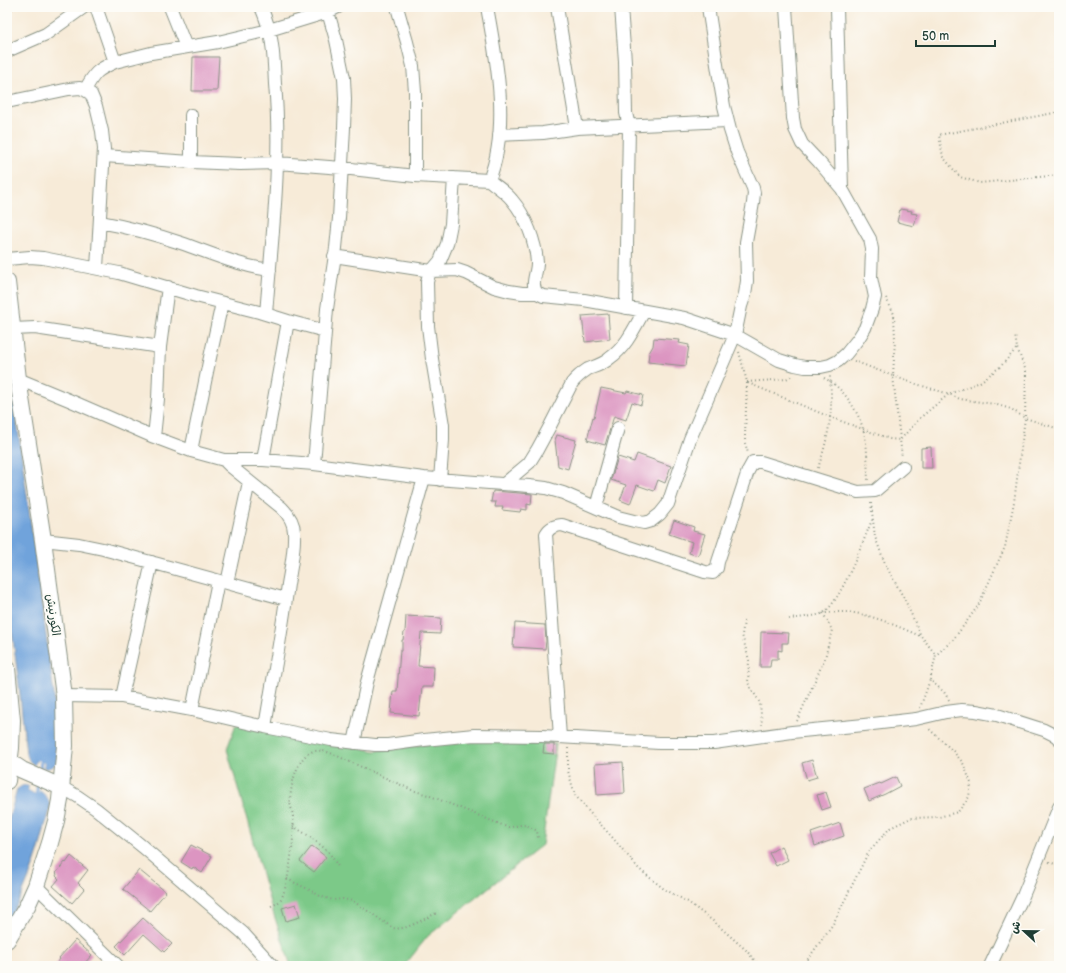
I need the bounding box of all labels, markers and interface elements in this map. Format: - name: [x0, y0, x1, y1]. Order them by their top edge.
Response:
- scale bar: [916, 22, 995, 48]
- text: 50 m: [922, 29, 949, 44]
- street label: الكورنيش: [43, 593, 63, 637]
- north arrow: [1004, 911, 1044, 951]
- text: ش: [1007, 919, 1023, 935]

